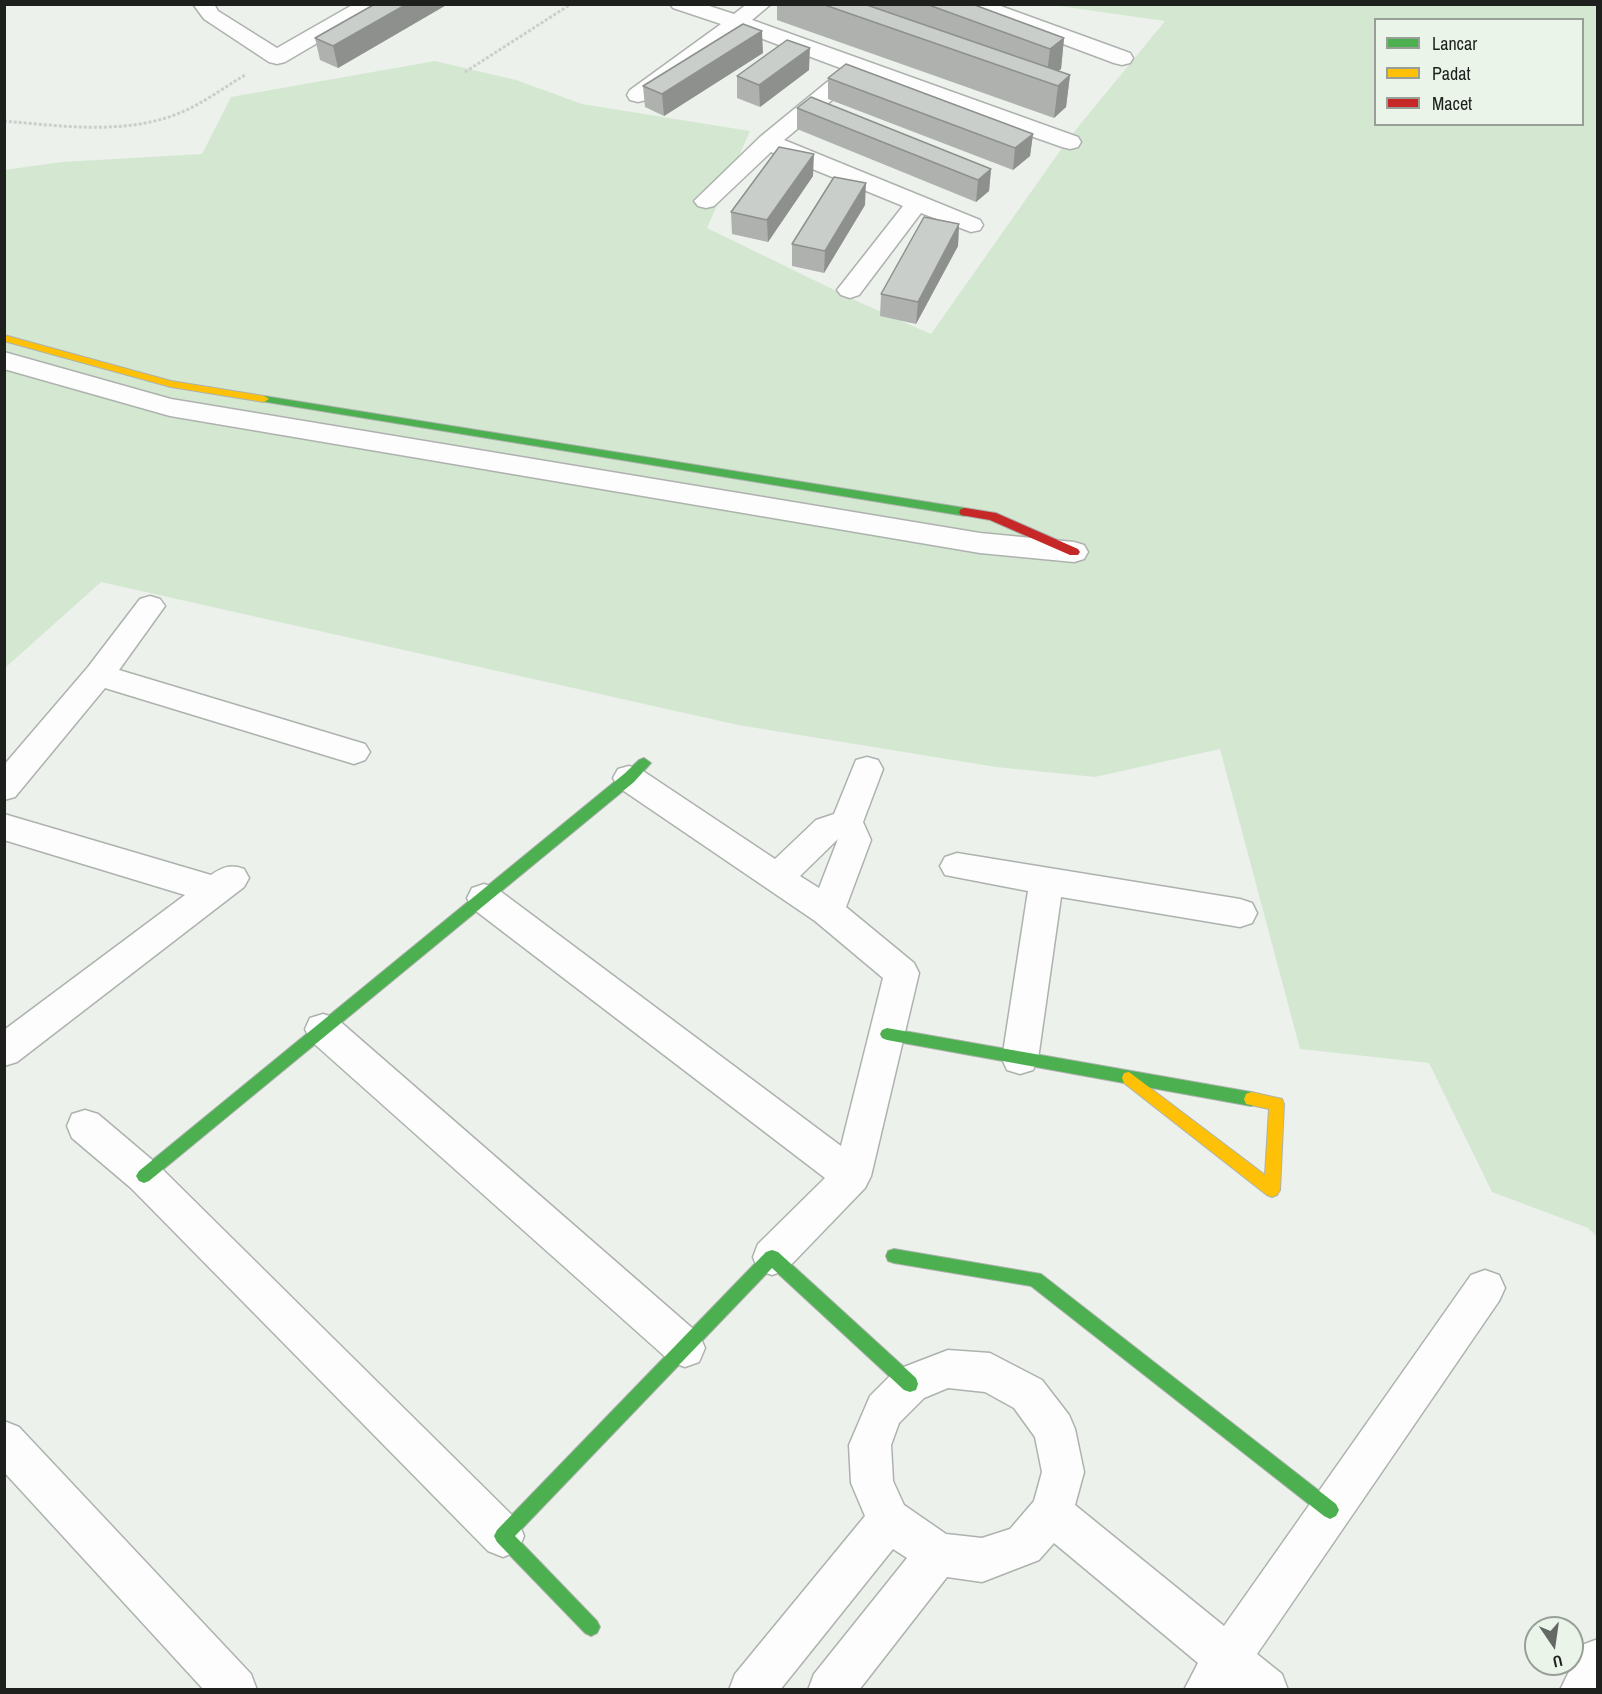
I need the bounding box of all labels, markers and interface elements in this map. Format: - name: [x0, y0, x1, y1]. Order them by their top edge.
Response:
- legend: [1374, 18, 1584, 126]
- text: Lancar: [1432, 31, 1477, 56]
- text: Padat: [1432, 61, 1471, 86]
- text: Macet: [1432, 91, 1472, 116]
- north arrow: [1524, 1616, 1584, 1676]
- text: U: [1551, 1650, 1565, 1673]

